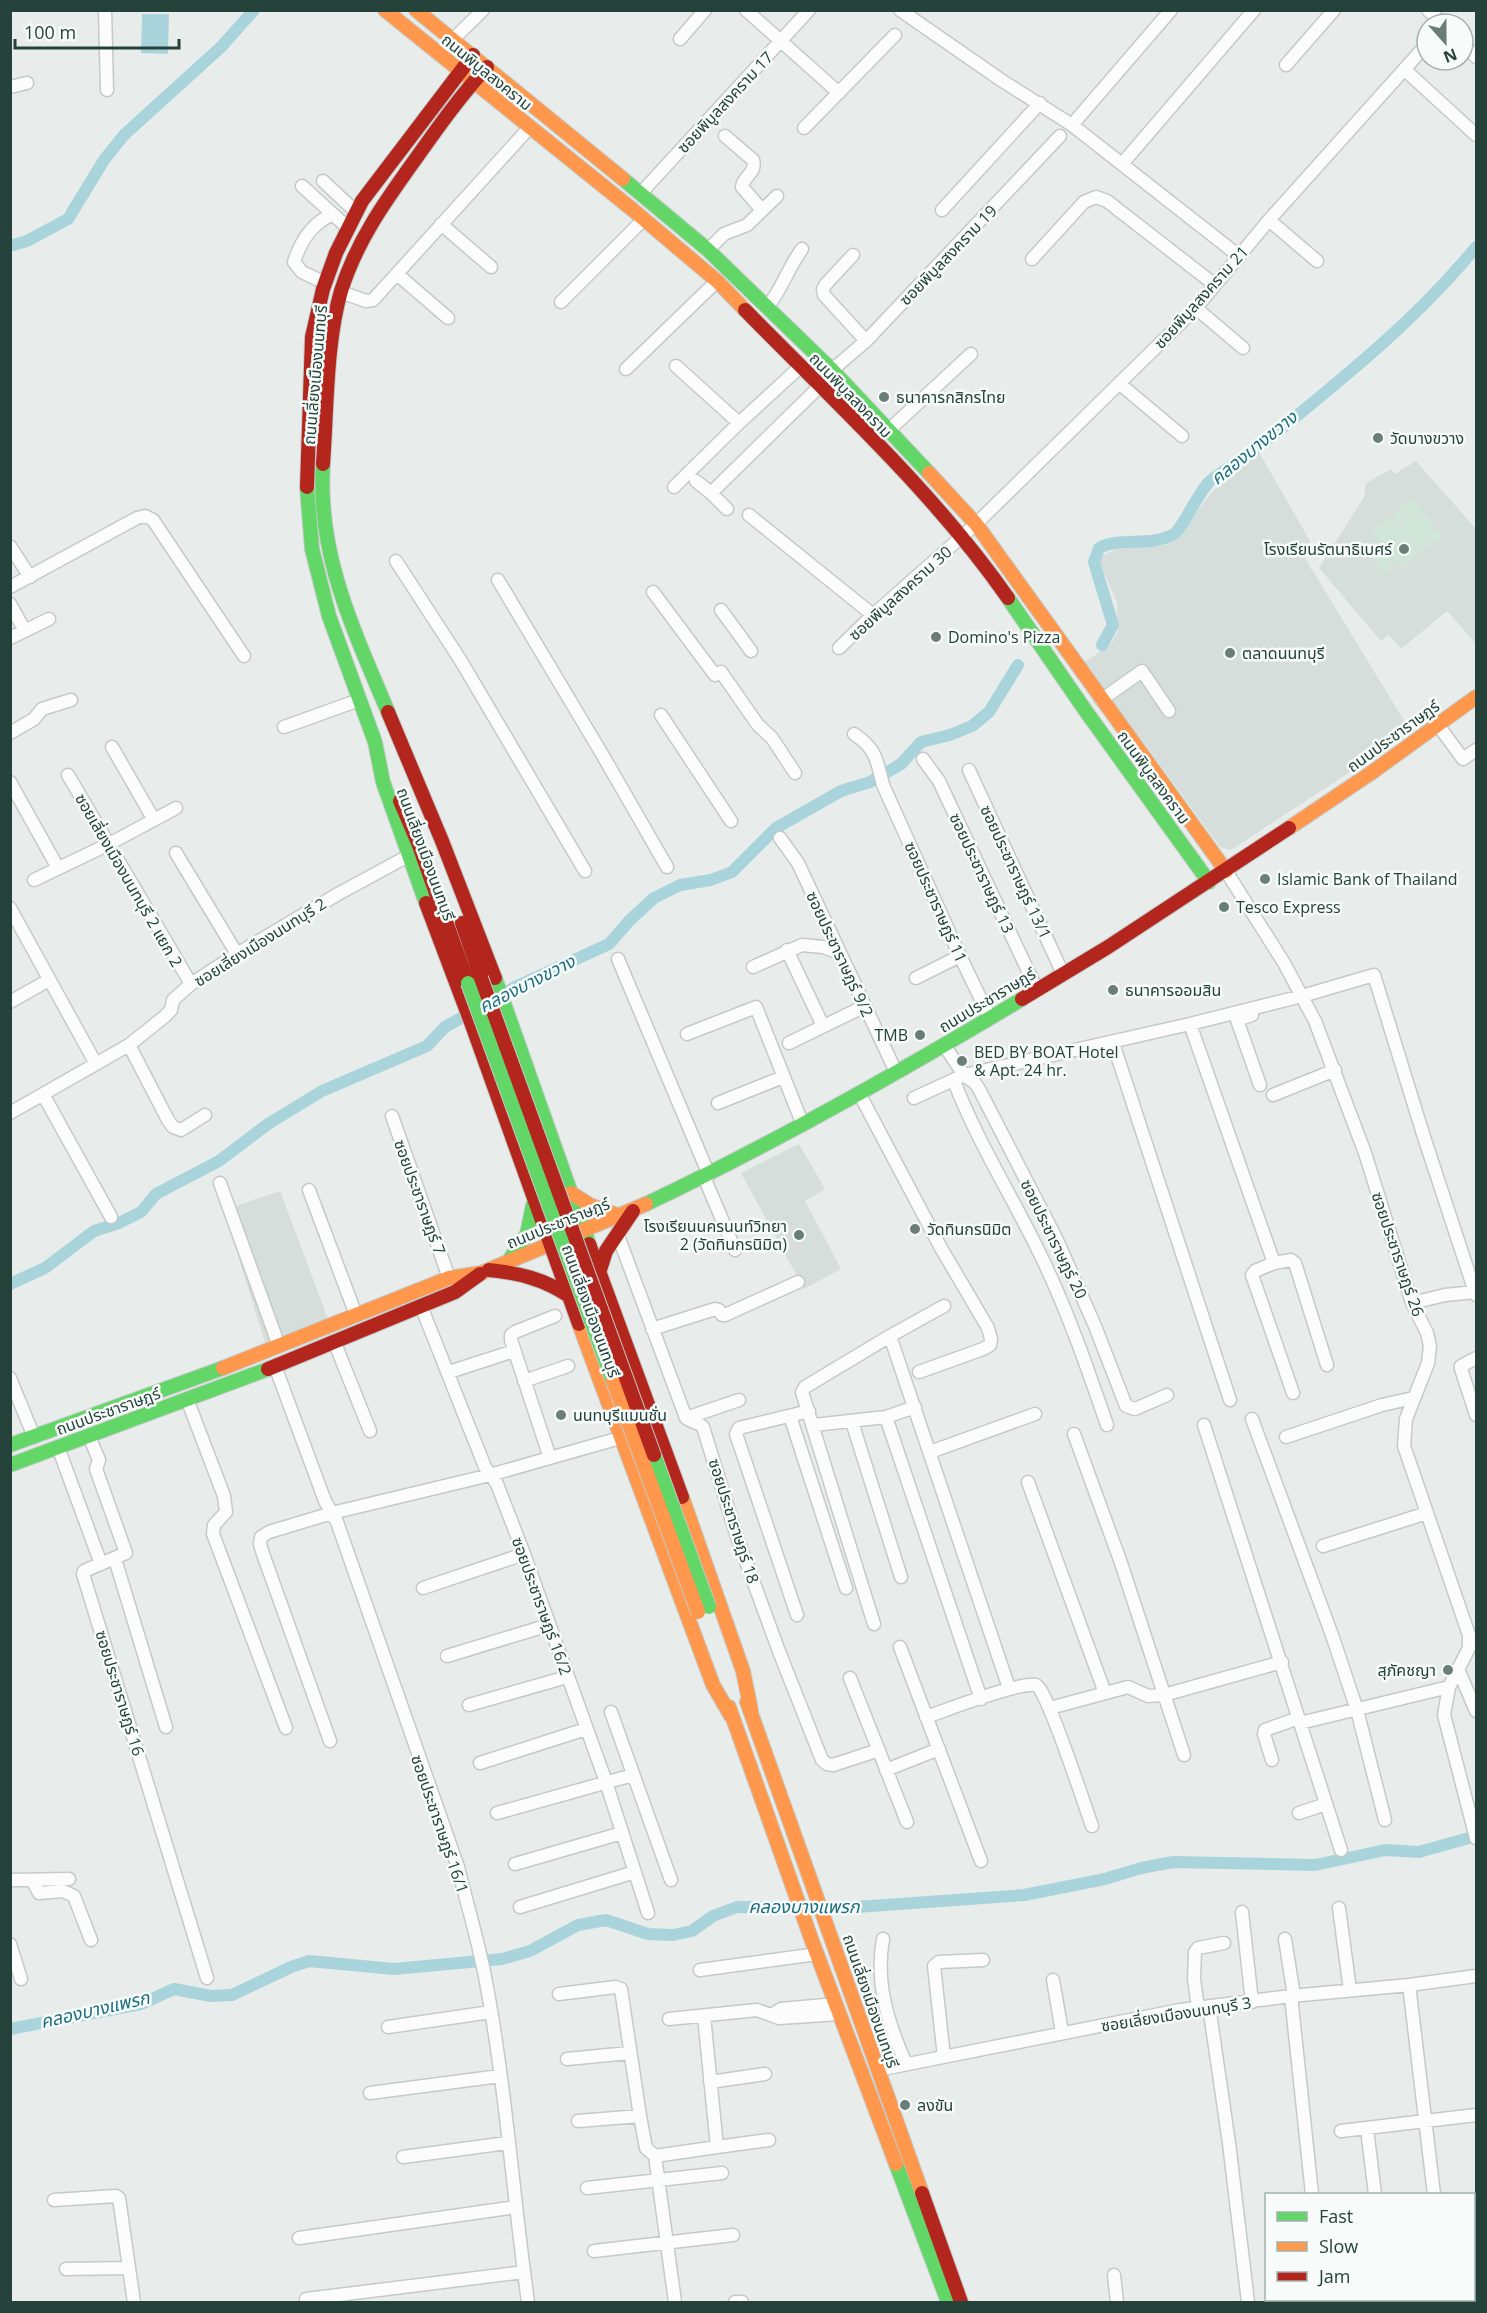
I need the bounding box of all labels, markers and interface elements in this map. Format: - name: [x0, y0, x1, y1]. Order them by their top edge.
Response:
- scale bar: [15, 12, 178, 50]
- north arrow: [1415, 12, 1475, 72]
- text: 100 m: [24, 20, 76, 44]
- street label: ถนนพิบูลสงคราม: [437, 29, 537, 115]
- text: N: [1440, 43, 1460, 69]
- street label: ซอยพิบูลสงคราม 17: [672, 46, 778, 158]
- street label: ซอยพิบูลสงคราม 19: [894, 200, 1002, 310]
- street label: ซอยพิบูลสงคราม 21: [1149, 241, 1253, 353]
- street label: ถนนเลี่ยงเมืองนนทบุรี: [298, 304, 332, 446]
- street label: ถนนพิบูลสงคราม: [805, 347, 897, 443]
- place label: ธนาคารกสิกรไทย: [896, 386, 1005, 408]
- marker: ธนาคารกสิกรไทย: [877, 390, 891, 404]
- water label: คลองบางขวาง: [1205, 404, 1303, 490]
- place label: วัดบางขวาง: [1390, 427, 1464, 449]
- marker: วัดบางขวาง: [1371, 431, 1385, 445]
- place label: โรงเรียนรัตนาธิเบศร์: [1264, 538, 1393, 560]
- street label: ซอยพิบูลสงคราม 30: [844, 541, 956, 645]
- marker: โรงเรียนรัตนาธิเบศร์: [1397, 542, 1411, 556]
- place label: Domino's Pizza: [948, 626, 1060, 648]
- marker: Domino's Pizza: [929, 630, 943, 644]
- place label: ตลาดนนทบุรี: [1242, 642, 1325, 664]
- marker: ตลาดนนทบุรี: [1223, 646, 1237, 660]
- street label: ถนนประชาราษฎร์: [1342, 694, 1444, 777]
- street label: ถนนพิบูลสงคราม: [1113, 726, 1195, 828]
- street label: ถนนเลี่ยงเมืองนนทบุรี: [392, 784, 460, 924]
- street label: ซอยเลี่ยงเมืองนนทบุรี 2 แยก 2: [70, 789, 188, 971]
- street label: ซอยประชาราษฎร์ 13/1: [977, 802, 1055, 942]
- street label: ซอยประชาราษฎร์ 13: [946, 810, 1018, 936]
- street label: ซอยประชาราษฎร์ 11: [899, 838, 973, 966]
- place label: Islamic Bank of Thailand: [1277, 868, 1458, 890]
- marker: Islamic Bank of Thailand: [1258, 872, 1272, 886]
- street label: ซอยประชาราษฎร์ 9/2: [801, 888, 879, 1020]
- street label: ซอยเลี่ยงเมืองนนทบุรี 2: [190, 892, 330, 992]
- place label: Tesco Express: [1236, 896, 1341, 918]
- marker: Tesco Express: [1217, 900, 1231, 914]
- water label: คลองบางขวาง: [474, 948, 580, 1018]
- street label: ถนนประชาราษฎร์: [934, 962, 1040, 1038]
- place label: ธนาคารออมสิน: [1125, 979, 1221, 1001]
- marker: ธนาคารออมสิน: [1106, 983, 1120, 997]
- place label: TMB: [874, 1024, 908, 1046]
- marker: TMB: [913, 1028, 927, 1042]
- place label: BED BY BOAT Hotel & Apt. 24 hr.: [974, 1041, 1118, 1081]
- marker: BED BY BOAT Hotel & Apt. 24 hr.: [955, 1054, 969, 1068]
- street label: ซอยประชาราษฎร์ 7: [389, 1136, 451, 1258]
- street label: ซอยประชาราษฎร์ 20: [1016, 1176, 1092, 1302]
- street label: ซอยประชาราษฎร์ 26: [1366, 1189, 1430, 1319]
- street label: ถนนประชาราษฎร์: [503, 1192, 614, 1254]
- place label: โรงเรียนนครนนท์วิทยา 2 (วัดทินกรนิมิต): [644, 1215, 787, 1255]
- place label: วัดทินกรนิมิต: [927, 1218, 1012, 1240]
- marker: วัดทินกรนิมิต: [908, 1222, 922, 1236]
- marker: โรงเรียนนครนนท์วิทยา 2 (วัดทินกรนิมิต): [792, 1228, 806, 1242]
- street label: ถนนเลี่ยงเมืองนนทบุรี: [557, 1241, 625, 1381]
- street label: ถนนประชาราษฎร์: [53, 1382, 164, 1440]
- place label: นนทบุรีแมนชั่น: [573, 1404, 667, 1426]
- marker: นนทบุรีแมนชั่น: [554, 1408, 568, 1422]
- street label: ซอยประชาราษฎร์ 18: [703, 1456, 765, 1586]
- street label: ซอยประชาราษฎร์ 16/2: [507, 1534, 577, 1678]
- street label: ซอยประชาราษฎร์ 16: [90, 1628, 150, 1758]
- place label: สุภัคชญา: [1378, 1659, 1436, 1681]
- marker: สุภัคชญา: [1441, 1663, 1455, 1677]
- street label: ซอยประชาราษฎร์ 16/1: [406, 1752, 474, 1896]
- water label: คลองบางแพรก: [748, 1894, 861, 1918]
- street label: ถนนเลี่ยงเมืองนนทบุรี: [838, 1931, 904, 2071]
- water label: คลองบางแพรก: [38, 1985, 153, 2033]
- street label: ซอยเลี่ยงเมืองนนทบุรี 3: [1099, 1991, 1253, 2037]
- place label: ลงขัน: [917, 2094, 953, 2116]
- marker: ลงขัน: [898, 2098, 912, 2112]
- legend: [1265, 2193, 1475, 2301]
- text: Fast: [1319, 2204, 1353, 2228]
- text: Slow: [1319, 2234, 1358, 2258]
- text: Jam: [1317, 2264, 1351, 2288]

